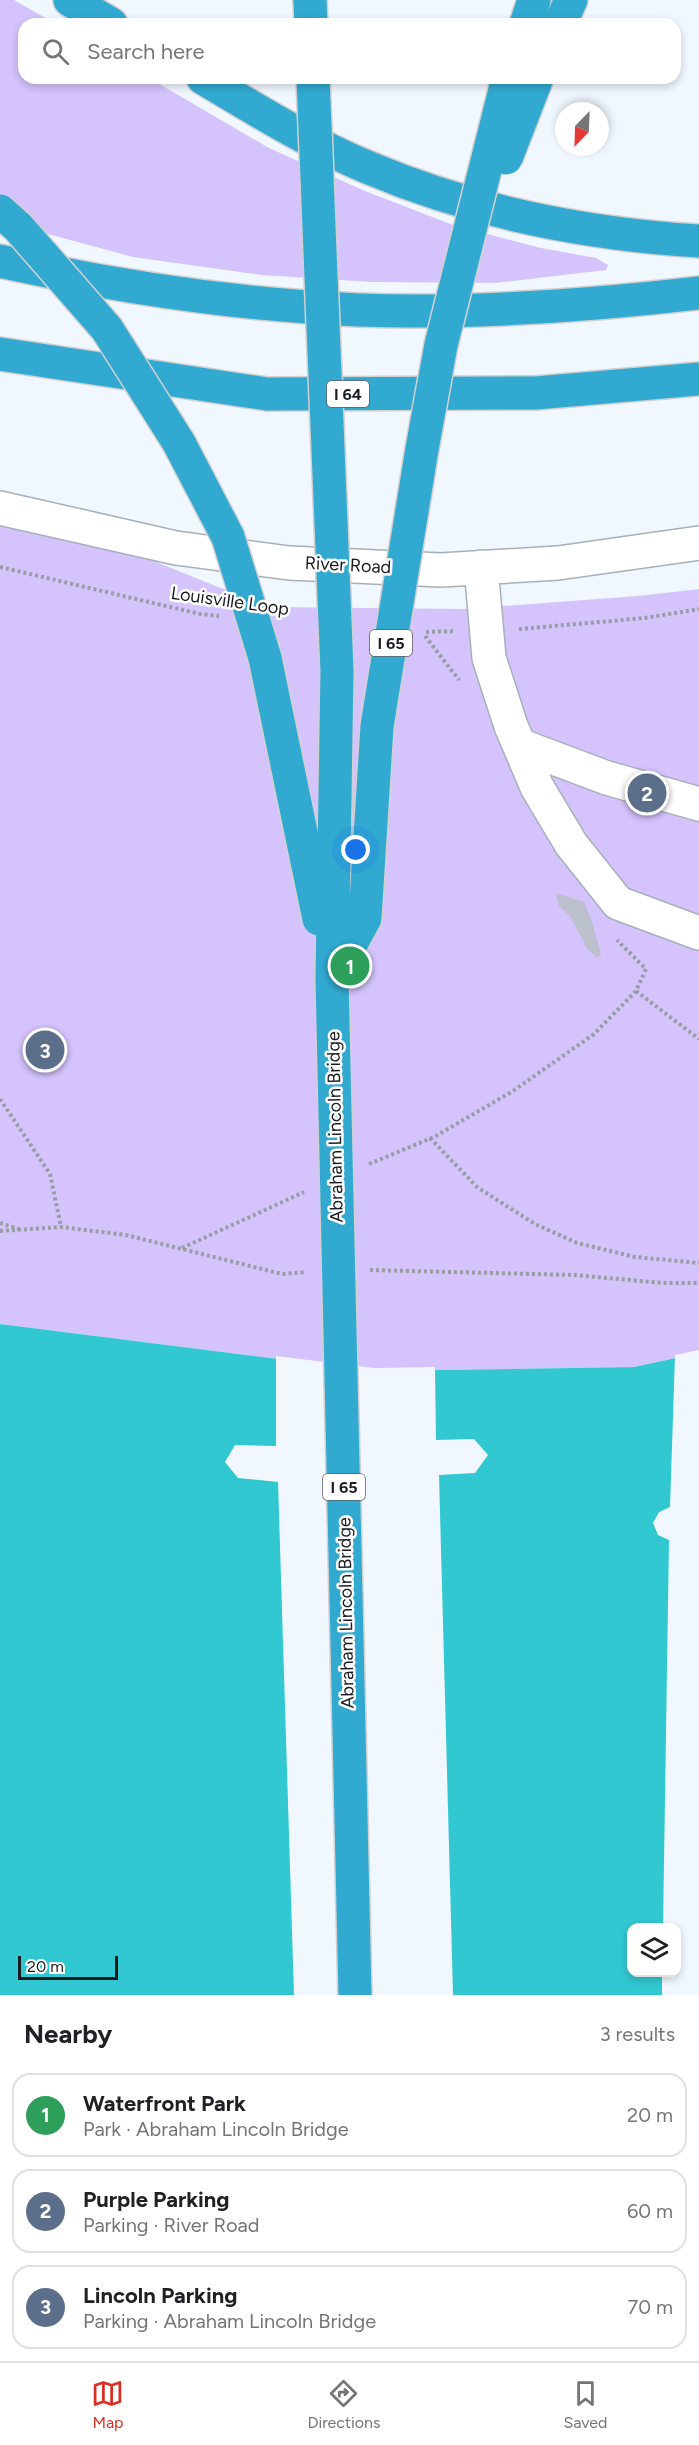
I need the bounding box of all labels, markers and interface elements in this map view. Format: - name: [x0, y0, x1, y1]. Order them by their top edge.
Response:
- search box: [18, 18, 681, 84]
- icon: search: [39, 35, 72, 68]
- text: Search here: [87, 38, 205, 65]
- north arrow: [555, 102, 609, 156]
- road number: I 64: [327, 381, 369, 407]
- street label: River Road: [304, 552, 392, 578]
- street label: Louisville Loop: [170, 582, 290, 620]
- road number: I 65: [370, 630, 412, 656]
- pin: 2: [628, 770, 666, 816]
- your location: [341, 835, 370, 864]
- pin: 1: [330, 944, 370, 988]
- pin: 3: [26, 1028, 64, 1072]
- street label: Abraham Lincoln Bridge: [322, 1031, 348, 1223]
- road number: I 65: [323, 1474, 365, 1500]
- street label: Abraham Lincoln Bridge: [333, 1517, 359, 1709]
- map controls: [627, 1923, 681, 1977]
- button: layers: [627, 1923, 681, 1977]
- scale bar: [18, 1953, 118, 1980]
- text: 20 m: [27, 1957, 64, 1976]
- text: Nearby: [24, 2018, 112, 2050]
- text: 3 results: [600, 2022, 675, 2046]
- text: Waterfront Park: [83, 2090, 246, 2117]
- text: 1: [41, 2103, 50, 2127]
- text: 20 m: [627, 2103, 673, 2127]
- text: Park · Abraham Lincoln Bridge: [83, 2117, 349, 2141]
- text: Purple Parking: [83, 2186, 230, 2213]
- text: 2: [40, 2199, 51, 2223]
- text: 60 m: [627, 2199, 673, 2223]
- text: Parking · River Road: [83, 2213, 260, 2237]
- text: Lincoln Parking: [83, 2282, 237, 2309]
- text: 3: [40, 2295, 51, 2319]
- text: 70 m: [627, 2295, 673, 2319]
- text: Parking · Abraham Lincoln Bridge: [83, 2309, 376, 2333]
- tab: Map: [91, 2377, 124, 2432]
- tab: Directions: [307, 2377, 380, 2432]
- tab: Saved: [563, 2377, 608, 2432]

